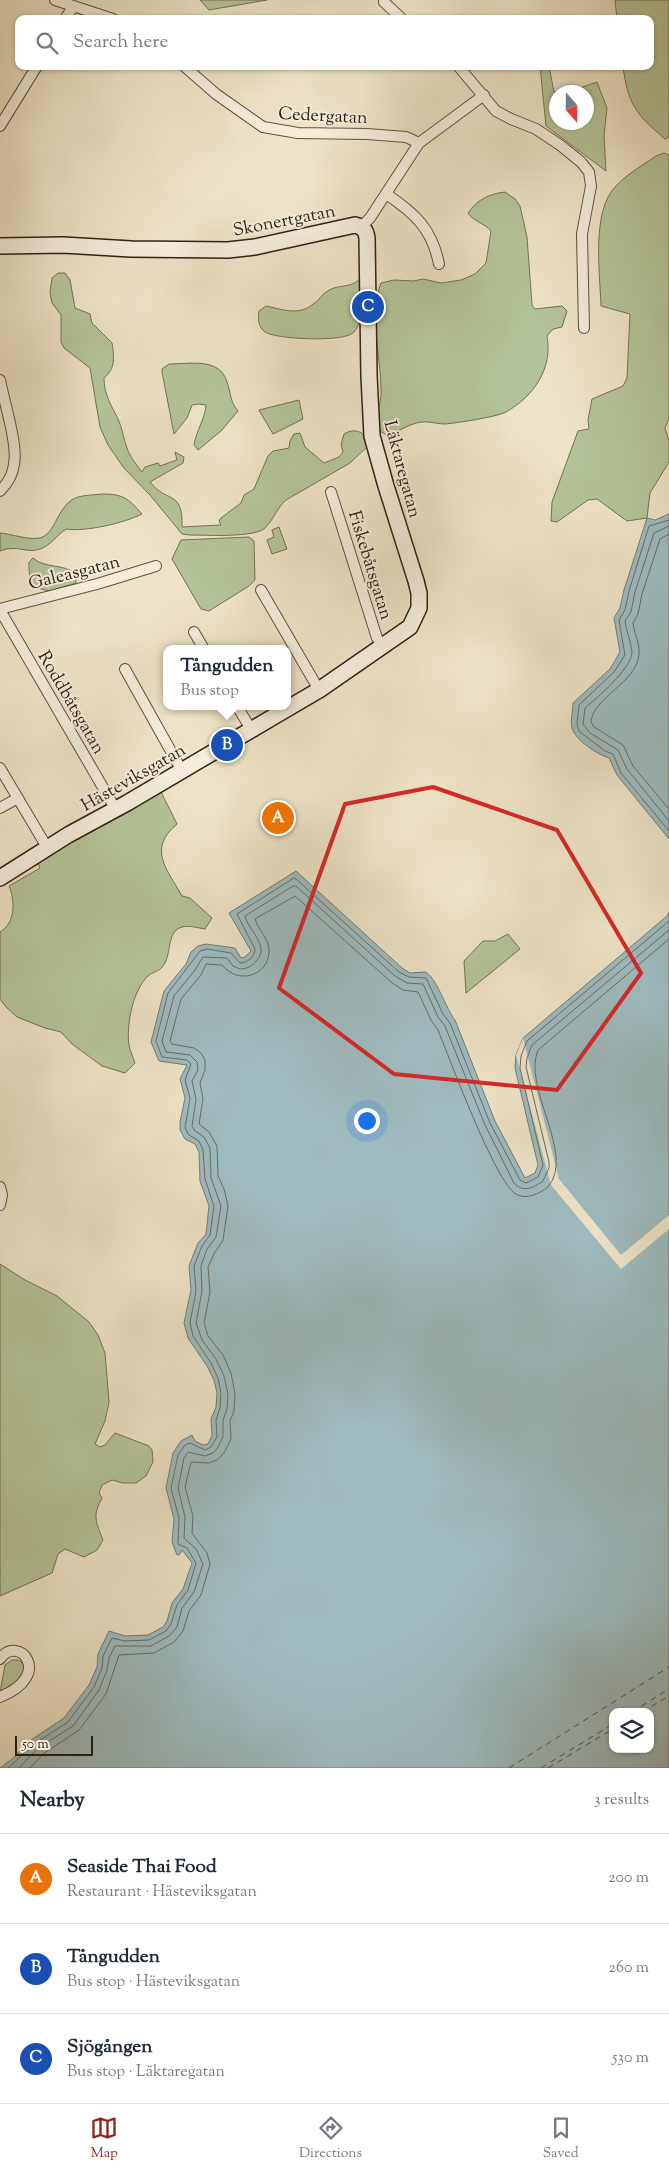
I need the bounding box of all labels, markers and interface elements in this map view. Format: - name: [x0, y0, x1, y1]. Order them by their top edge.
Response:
- search box: [15, 15, 654, 70]
- icon: search: [33, 29, 61, 57]
- text: Search here: [73, 29, 168, 56]
- north arrow: [549, 85, 594, 130]
- street label: Cedergatan: [278, 102, 369, 132]
- street label: Skonertgatan: [231, 199, 338, 245]
- pin: C: [352, 288, 384, 326]
- street label: Läktaregatan: [376, 418, 427, 522]
- street label: Fiskebåtsgatan: [340, 508, 398, 624]
- street label: Galeasgatan: [26, 550, 123, 598]
- popup: [163, 645, 291, 710]
- street label: Roddbåtsgatan: [30, 646, 111, 760]
- text: Tångudden: [181, 653, 273, 680]
- text: Bus stop: [181, 680, 239, 703]
- pin: B: [211, 726, 243, 764]
- street label: Hästeviksgatan: [77, 738, 192, 819]
- pin: A: [262, 799, 294, 837]
- your location: [354, 1108, 380, 1134]
- map controls: [609, 1708, 654, 1753]
- button: layers: [609, 1708, 654, 1753]
- scale bar: [15, 1733, 92, 1756]
- text: 50 m: [22, 1735, 49, 1755]
- text: Nearby: [20, 1786, 85, 1816]
- text: 3 results: [594, 1789, 649, 1812]
- text: Seaside Thai Food: [67, 1854, 217, 1881]
- text: A: [30, 1867, 43, 1890]
- text: 200 m: [608, 1867, 649, 1890]
- text: Restaurant · Hästeviksgatan: [67, 1881, 257, 1904]
- text: Tångudden: [67, 1944, 160, 1971]
- text: B: [31, 1957, 41, 1980]
- text: 260 m: [608, 1957, 649, 1980]
- text: Bus stop · Hästeviksgatan: [67, 1971, 240, 1994]
- text: Sjögången: [67, 2034, 152, 2061]
- text: C: [30, 2047, 42, 2070]
- text: 530 m: [612, 2047, 649, 2070]
- text: Bus stop · Läktaregatan: [67, 2061, 225, 2084]
- tab: Map: [90, 2114, 118, 2164]
- tab: Directions: [299, 2114, 362, 2164]
- tab: Saved: [543, 2114, 579, 2164]

